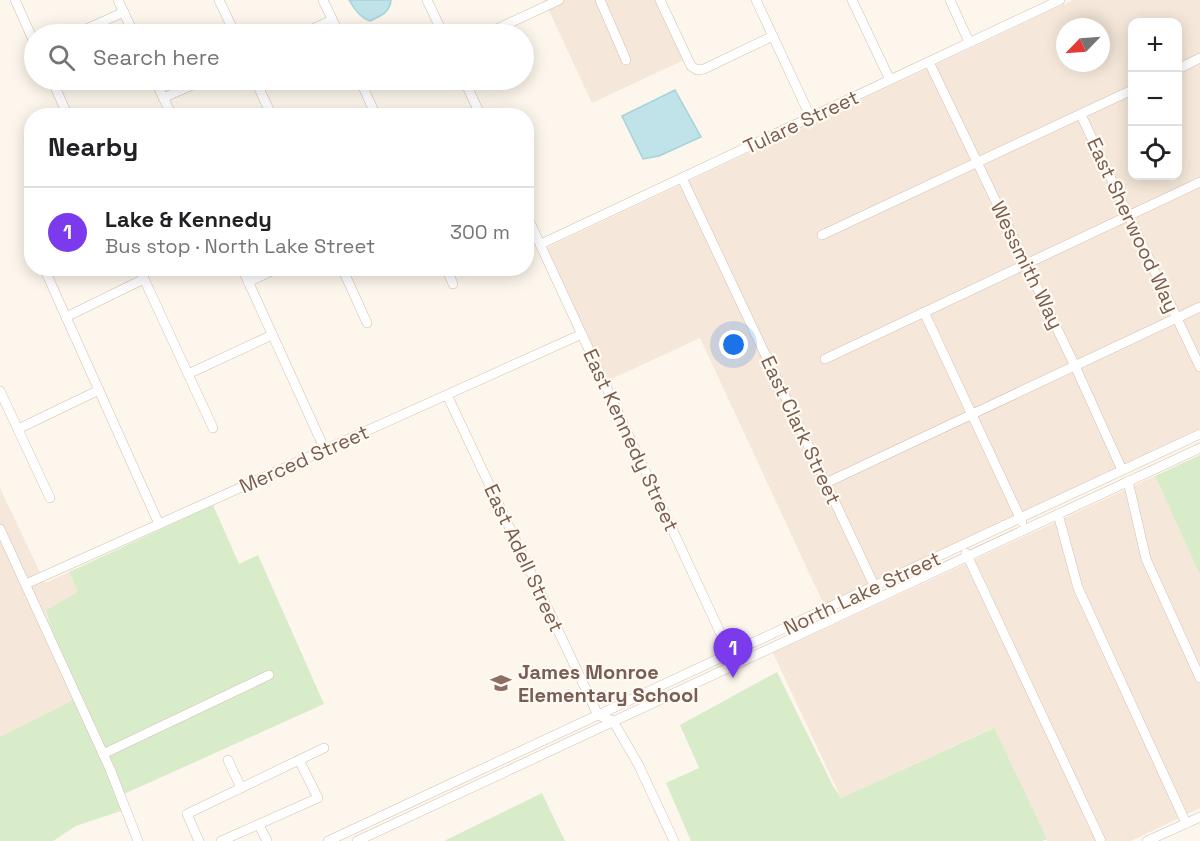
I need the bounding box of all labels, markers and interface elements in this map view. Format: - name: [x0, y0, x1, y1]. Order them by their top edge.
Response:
- north arrow: [1056, 18, 1110, 72]
- map controls: [1128, 18, 1182, 180]
- button: +: [1128, 18, 1182, 72]
- search box: [24, 24, 534, 90]
- icon: search: [45, 41, 78, 74]
- text: Search here: [93, 43, 220, 71]
- button: −: [1128, 72, 1182, 126]
- street label: Tulare Street: [739, 84, 863, 160]
- button: locate: [1128, 126, 1182, 180]
- text: Nearby: [48, 130, 138, 164]
- street label: East Sherwood Way: [1081, 133, 1185, 317]
- street label: Wessmith Way: [985, 197, 1069, 333]
- text: Lake & Kennedy: [105, 205, 272, 233]
- text: 1: [63, 219, 72, 245]
- text: 300 m: [450, 219, 510, 245]
- text: Bus stop · North Lake Street: [105, 233, 375, 259]
- your location: [719, 330, 748, 359]
- street label: East Kennedy Street: [577, 344, 685, 536]
- street label: East Clark Street: [755, 351, 847, 509]
- street label: Merced Street: [235, 419, 373, 499]
- street label: East Adell Street: [478, 480, 570, 636]
- street label: North Lake Street: [779, 545, 945, 641]
- pin: 1: [714, 628, 752, 678]
- place label: James Monroe Elementary School: [518, 659, 699, 708]
- school or university icon: James Monroe Elementary School: [489, 671, 513, 695]

